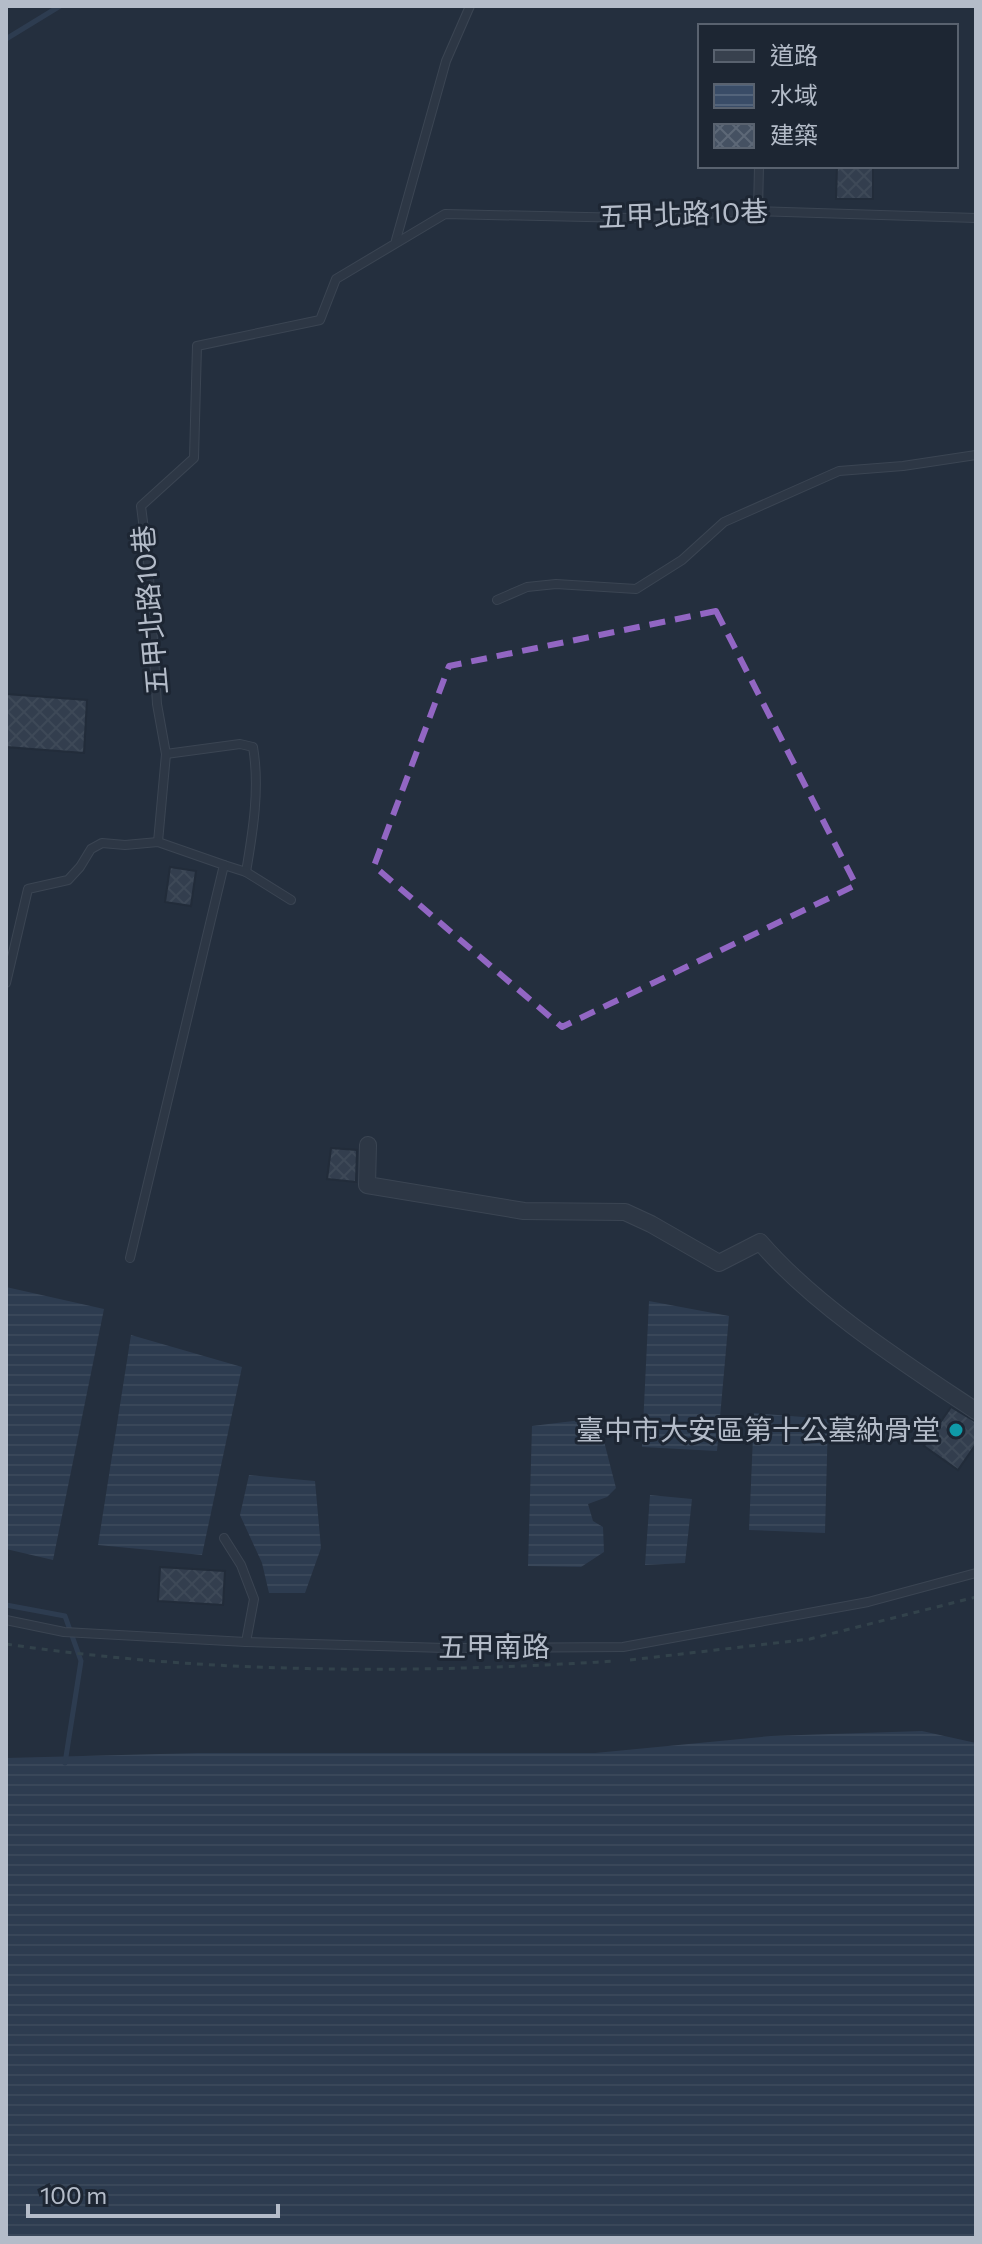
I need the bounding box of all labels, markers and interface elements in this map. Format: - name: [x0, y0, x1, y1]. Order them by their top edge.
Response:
- legend: [698, 24, 958, 168]
- text: 道路: [770, 40, 818, 69]
- text: 水域: [770, 80, 818, 109]
- text: 建築: [770, 120, 818, 149]
- street label: 五甲北路10巷: [597, 193, 769, 233]
- street label: 五甲北路10巷: [125, 524, 173, 696]
- place label: 臺中市大安區第十公墓納骨堂: [576, 1412, 940, 1446]
- marker: 臺中市大安區第十公墓納骨堂: [947, 1421, 965, 1439]
- street label: 五甲南路: [438, 1629, 550, 1663]
- scale bar: [28, 2168, 278, 2218]
- text: 100 m: [40, 2180, 107, 2209]

